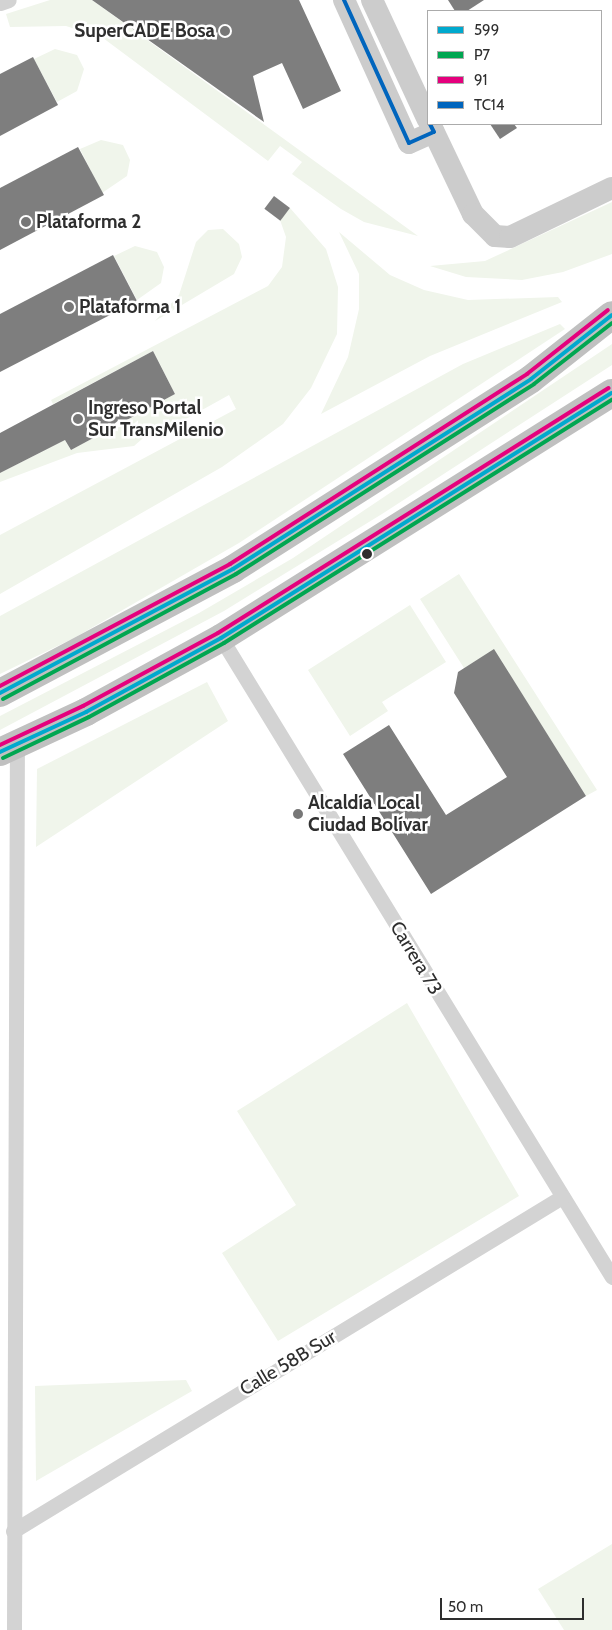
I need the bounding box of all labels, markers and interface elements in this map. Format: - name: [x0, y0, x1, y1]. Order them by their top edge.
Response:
- legend: [427, 10, 602, 125]
- place label: SuperCADE Bosa: [74, 20, 215, 42]
- text: 599: [474, 21, 499, 39]
- marker: SuperCADE Bosa: [219, 25, 231, 37]
- text: P7: [474, 46, 490, 64]
- text: 91: [474, 71, 487, 89]
- text: TC14: [474, 96, 504, 114]
- place label: Plataforma 2: [36, 211, 141, 233]
- marker: Plataforma 2: [20, 216, 32, 228]
- place label: Plataforma 1: [79, 296, 181, 318]
- marker: Plataforma 1: [63, 301, 75, 313]
- place label: Ingreso Portal Sur TransMilenio: [88, 397, 224, 441]
- marker: Ingreso Portal Sur TransMilenio: [72, 413, 84, 425]
- unlabelled marker: [362, 549, 372, 559]
- place label: Alcaldía Local Ciudad Bolívar: [308, 792, 428, 836]
- marker: Alcaldía Local Ciudad Bolívar: [292, 808, 304, 820]
- street label: Carrera 73: [385, 917, 447, 999]
- street label: Calle 58B Sur: [236, 1325, 340, 1401]
- scale bar: [442, 1588, 586, 1620]
- text: 50 m: [448, 1598, 483, 1616]

